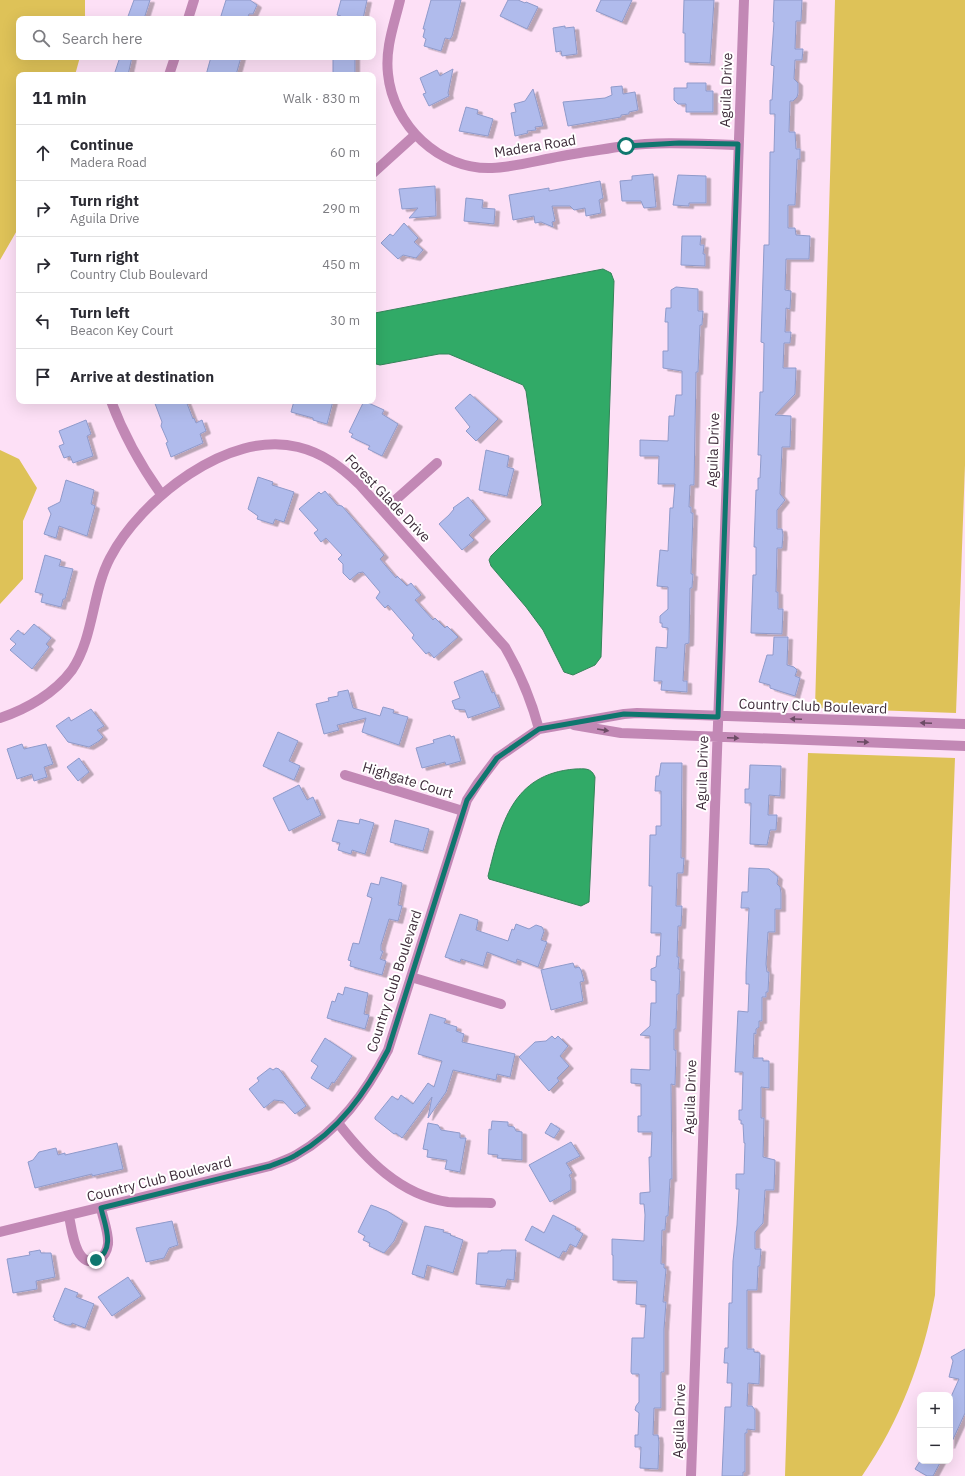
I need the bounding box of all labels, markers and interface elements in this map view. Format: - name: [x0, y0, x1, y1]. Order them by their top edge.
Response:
- search box: [16, 16, 376, 60]
- icon: search: [30, 27, 52, 49]
- text: Search here: [62, 29, 142, 48]
- street label: Aguila Drive: [716, 52, 736, 128]
- text: 11 min: [32, 87, 87, 109]
- text: Walk · 830 m: [283, 90, 360, 107]
- street label: Madera Road: [493, 131, 577, 161]
- text: Continue: [70, 135, 134, 154]
- route start: [617, 137, 635, 155]
- icon: ahead: [32, 142, 54, 164]
- text: 60 m: [330, 144, 360, 161]
- text: Madera Road: [70, 154, 147, 171]
- text: Turn right: [70, 191, 139, 210]
- icon: right: [32, 198, 54, 220]
- text: 290 m: [322, 200, 360, 217]
- text: Aguila Drive: [70, 210, 140, 227]
- text: Turn right: [70, 247, 139, 266]
- icon: right: [32, 254, 54, 276]
- text: 450 m: [322, 256, 360, 273]
- text: Country Club Boulevard: [70, 266, 208, 283]
- text: Turn left: [70, 303, 130, 322]
- icon: left: [32, 310, 54, 332]
- text: 30 m: [330, 312, 360, 329]
- text: Beacon Key Court: [70, 322, 173, 339]
- icon: arrive: [32, 366, 54, 388]
- text: Arrive at destination: [70, 367, 214, 386]
- street label: Aguila Drive: [703, 412, 723, 488]
- street label: Forest Glade Drive: [341, 450, 435, 546]
- street label: Country Club Boulevard: [738, 694, 888, 718]
- one-way arrow: [789, 716, 802, 722]
- one-way arrow: [919, 720, 932, 726]
- one-way arrow: [597, 727, 609, 733]
- street label: Aguila Drive: [692, 735, 712, 811]
- one-way arrow: [727, 735, 740, 741]
- one-way arrow: [857, 739, 869, 746]
- street label: Highgate Court: [360, 758, 456, 802]
- street label: Country Club Boulevard: [362, 908, 426, 1054]
- street label: Aguila Drive: [680, 1059, 700, 1135]
- street label: Country Club Boulevard: [85, 1152, 233, 1206]
- route end: [87, 1251, 105, 1269]
- street label: Aguila Drive: [669, 1383, 689, 1459]
- map controls: [917, 1392, 953, 1464]
- button: +: [917, 1392, 953, 1428]
- button: −: [917, 1428, 953, 1464]

